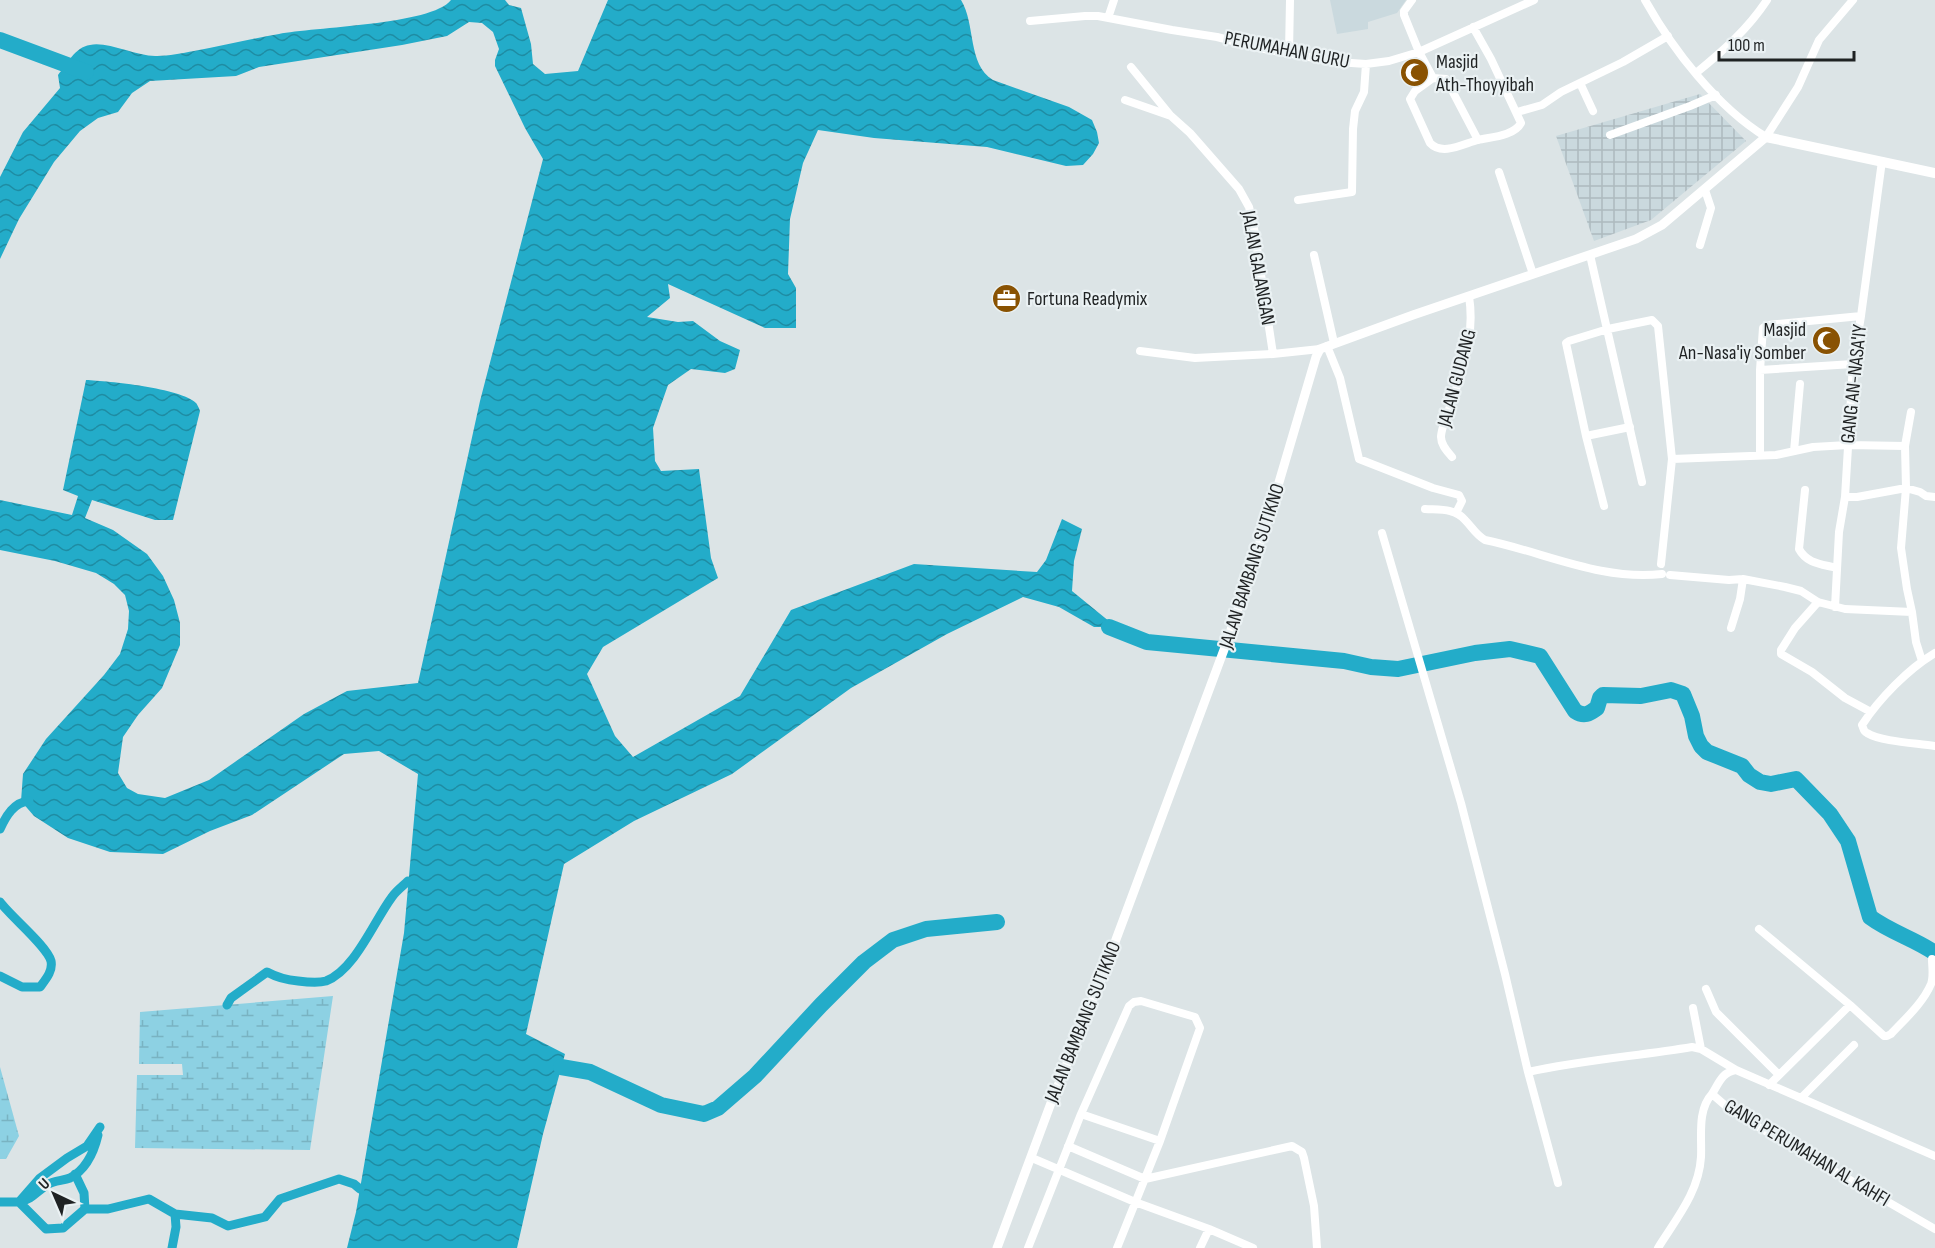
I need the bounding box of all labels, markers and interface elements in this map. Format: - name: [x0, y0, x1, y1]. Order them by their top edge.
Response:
- scale bar: [1719, 24, 1854, 62]
- street label: PERUMAHAN GURU: [1222, 26, 1352, 74]
- text: 100 m: [1728, 35, 1765, 56]
- place label: Masjid Ath-Thoyyibah: [1435, 50, 1534, 97]
- mosque icon: Masjid Ath-Thoyyibah: [1399, 57, 1431, 89]
- street label: JALAN GALANGAN: [1236, 208, 1280, 327]
- office icon: Fortuna Readymix: [990, 283, 1022, 315]
- place label: Fortuna Readymix: [1027, 287, 1148, 311]
- place label: Masjid An-Nasa'iy Somber: [1678, 318, 1806, 365]
- street label: GANG AN-NASA'IY: [1836, 323, 1872, 445]
- mosque icon: Masjid An-Nasa'iy Somber: [1811, 325, 1843, 357]
- street label: JALAN GUDANG: [1432, 326, 1482, 431]
- street label: JALAN BAMBANG SUTIKNO: [1214, 481, 1290, 652]
- street label: JALAN BAMBANG SUTIKNO: [1039, 938, 1126, 1107]
- street label: GANG PERUMAHAN AL KAHFI: [1720, 1094, 1894, 1212]
- north arrow: [24, 1164, 84, 1224]
- text: U: [35, 1175, 54, 1194]

